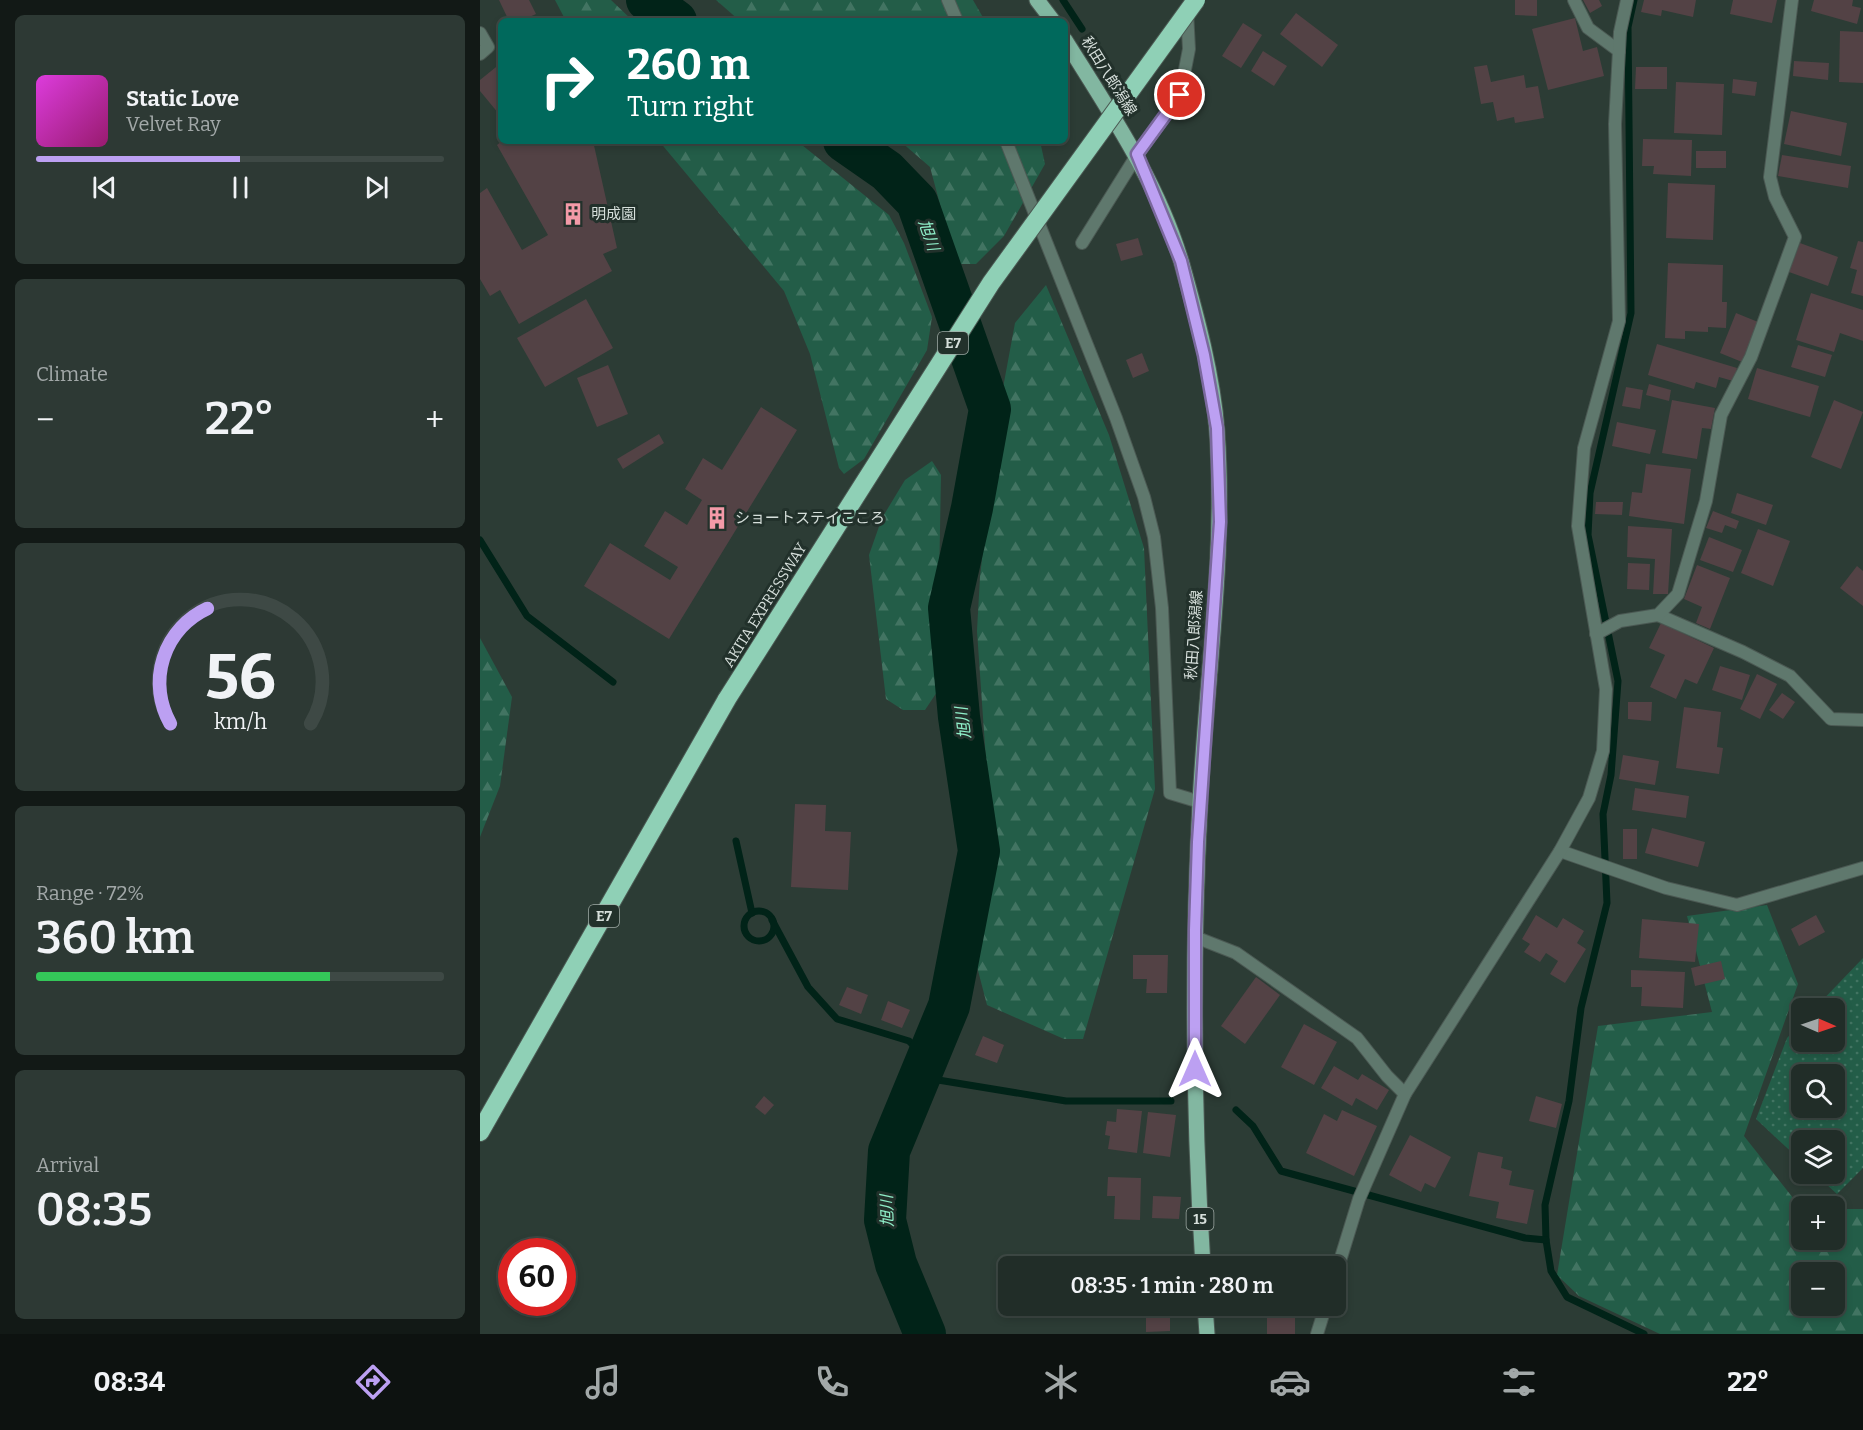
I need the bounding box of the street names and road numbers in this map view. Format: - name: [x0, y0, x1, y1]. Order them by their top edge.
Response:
- street label: 秋田八郎潟線: [1078, 33, 1140, 119]
- road number: E7: [938, 332, 968, 354]
- street label: AKITA EXPRESSWAY: [719, 539, 811, 670]
- street label: 秋田八郎潟線: [1182, 589, 1206, 681]
- road number: E7: [589, 905, 619, 927]
- road number: 15: [1186, 1208, 1214, 1230]

